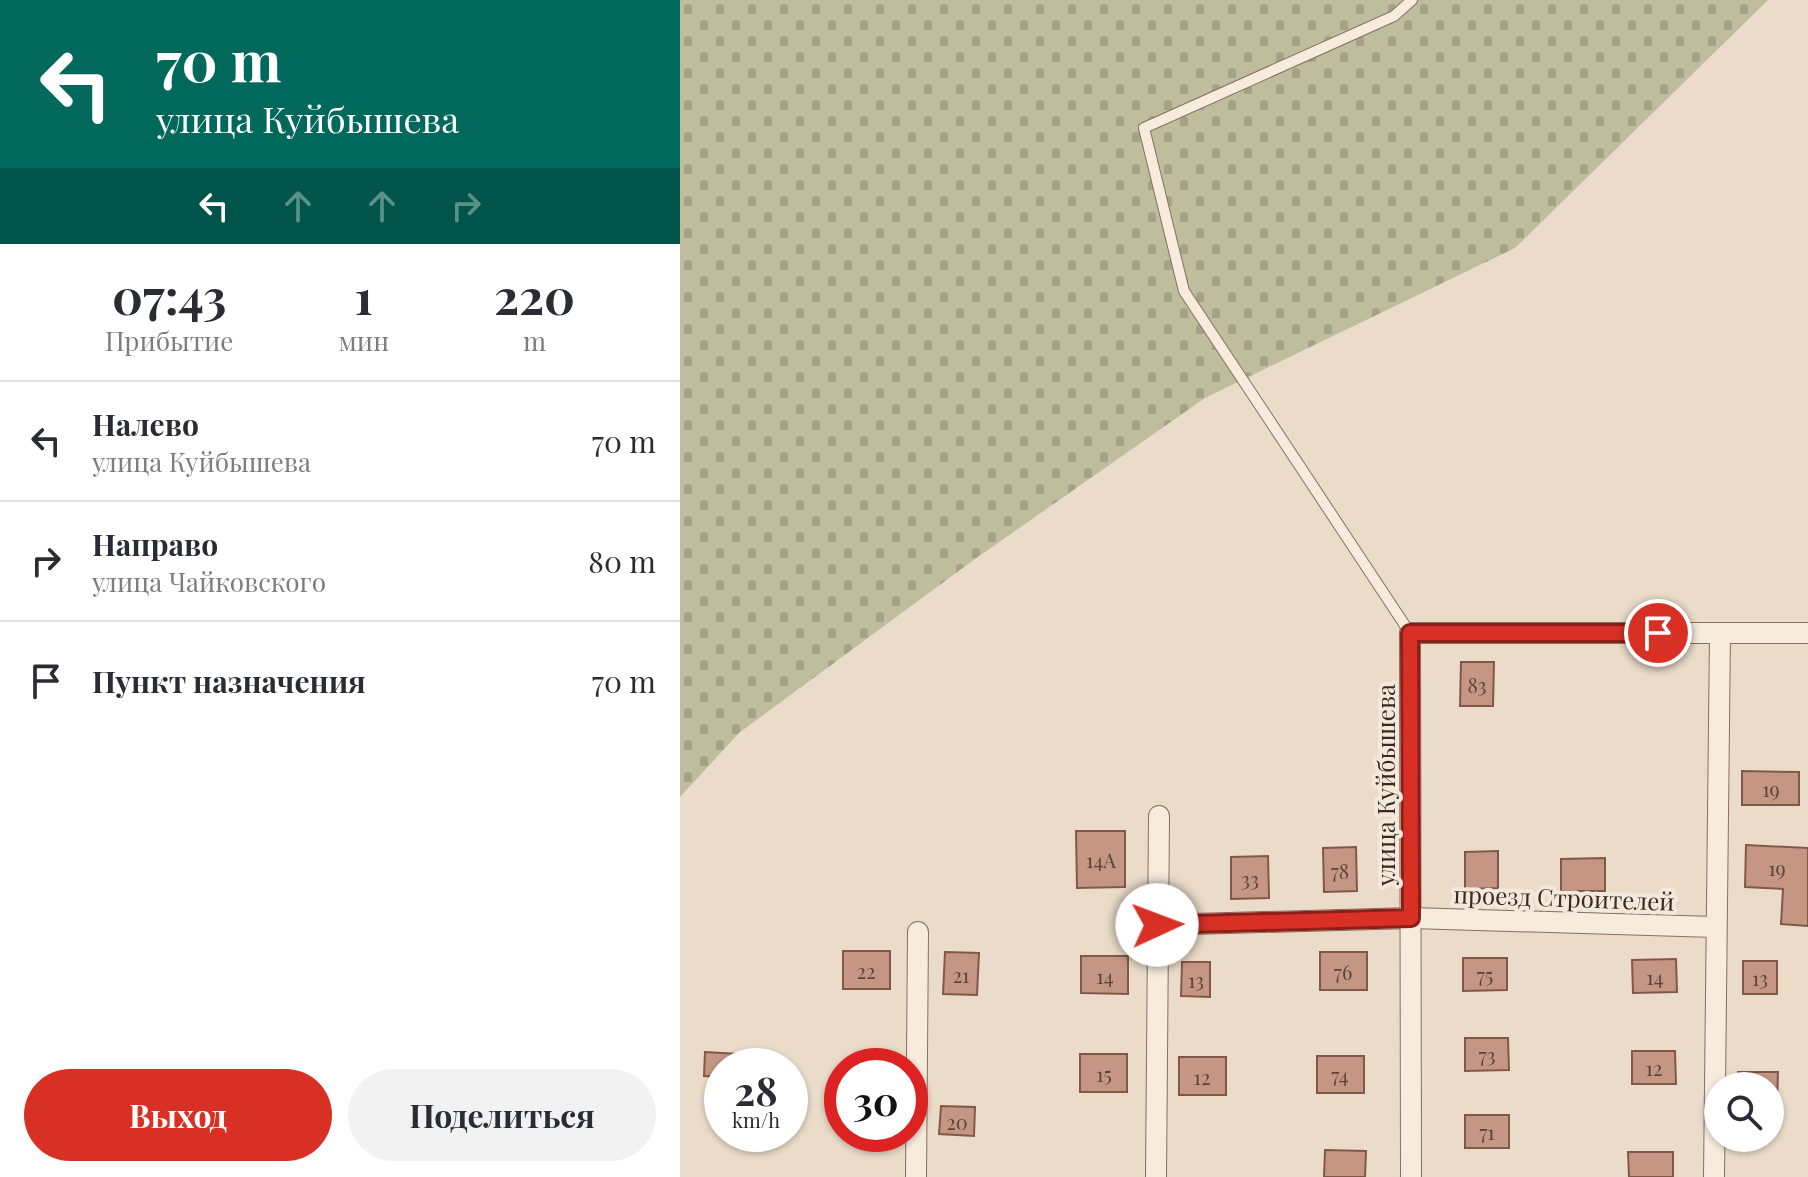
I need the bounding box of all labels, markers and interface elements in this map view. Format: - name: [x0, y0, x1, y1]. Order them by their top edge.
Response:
- text: 70 m: [156, 22, 281, 97]
- icon: left: [24, 32, 128, 136]
- text: улица Куйбышева: [156, 94, 459, 142]
- icon: left: [192, 184, 236, 228]
- icon: ahead: [276, 184, 320, 228]
- icon: ahead: [360, 184, 404, 228]
- icon: right: [444, 184, 488, 228]
- text: 07:43: [112, 263, 227, 327]
- text: 1: [355, 263, 373, 327]
- text: 220: [494, 263, 575, 327]
- text: Прибытие: [105, 323, 234, 358]
- text: мин: [338, 323, 389, 358]
- text: m: [523, 323, 546, 358]
- text: Налево: [92, 404, 199, 444]
- icon: left: [24, 419, 68, 463]
- text: 70 m: [592, 421, 656, 461]
- text: улица Куйбышева: [92, 444, 311, 479]
- text: Направо: [92, 524, 218, 564]
- icon: right: [24, 539, 68, 583]
- text: 80 m: [588, 541, 656, 581]
- text: улица Чайковского: [92, 564, 326, 599]
- pin: [1624, 599, 1692, 667]
- icon: arrive: [1636, 611, 1680, 655]
- icon: arrive: [24, 659, 68, 703]
- text: Пункт назначения: [92, 661, 366, 701]
- text: 70 m: [592, 661, 656, 701]
- house number: 83: [1467, 671, 1487, 698]
- street label: улица Куйбышева: [1369, 684, 1401, 887]
- house number: 19: [1762, 775, 1780, 802]
- house number: 14А: [1086, 846, 1116, 873]
- house number: 19: [1768, 854, 1786, 881]
- house number: 78: [1331, 857, 1349, 884]
- house number: 33: [1241, 865, 1259, 892]
- street label: проезд Строителей: [1453, 877, 1675, 917]
- position arrow: [1115, 883, 1199, 967]
- house number: 22: [856, 957, 876, 984]
- house number: 76: [1334, 958, 1352, 985]
- house number: 21: [953, 961, 969, 988]
- house number: 75: [1477, 961, 1493, 988]
- house number: 14: [1096, 962, 1114, 989]
- house number: 14: [1646, 963, 1664, 990]
- house number: 13: [1752, 964, 1768, 991]
- house number: 13: [1188, 966, 1204, 993]
- house number: 73: [1478, 1041, 1496, 1068]
- speed limit sign: 30: [824, 1048, 928, 1152]
- house number: 12: [1646, 1054, 1662, 1081]
- house number: 15: [1096, 1060, 1112, 1087]
- house number: 74: [1331, 1061, 1349, 1088]
- text: 28: [734, 1063, 778, 1116]
- house number: 12: [1194, 1063, 1210, 1090]
- button: Выход: [24, 1069, 332, 1161]
- button: Поделиться: [348, 1069, 656, 1161]
- map controls: [1704, 1072, 1784, 1152]
- button: search: [1704, 1072, 1784, 1152]
- text: km/h: [732, 1106, 780, 1133]
- house number: 20: [946, 1108, 968, 1135]
- house number: 71: [1479, 1118, 1495, 1145]

